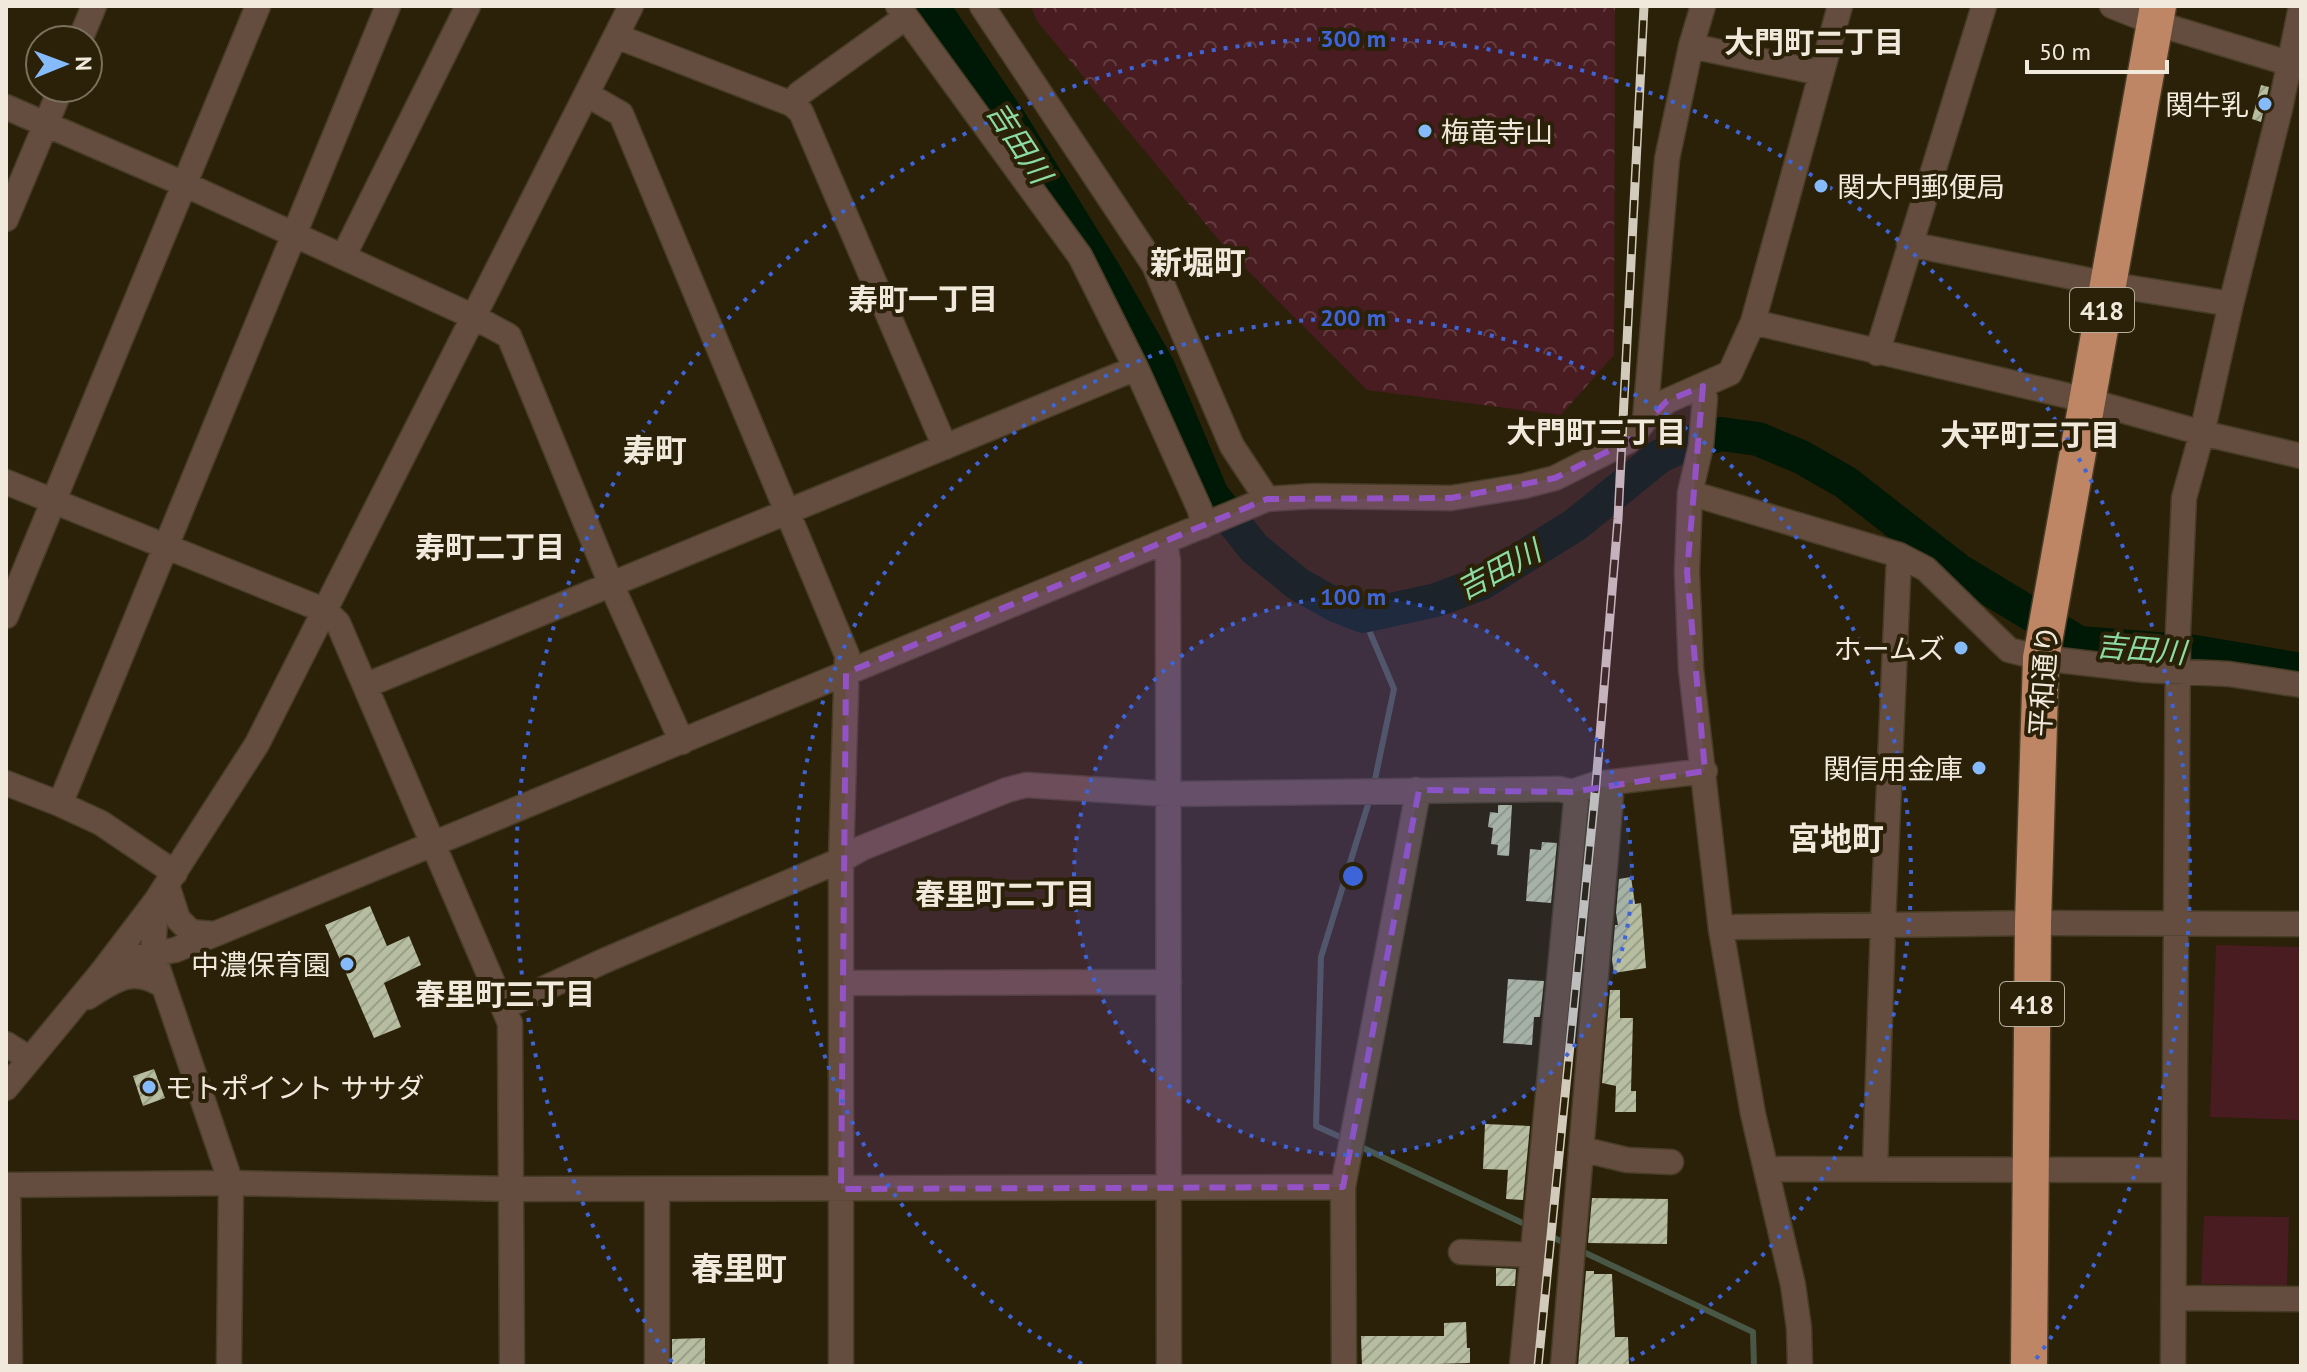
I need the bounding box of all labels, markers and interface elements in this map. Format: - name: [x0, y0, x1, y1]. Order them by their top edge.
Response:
- district label: 大門町二丁目: [1724, 22, 1904, 61]
- text: 300 m: [1320, 23, 1386, 54]
- north arrow: [24, 24, 104, 104]
- scale bar: [2027, 24, 2167, 74]
- text: 50 m: [2039, 36, 2091, 67]
- text: N: [70, 56, 98, 71]
- place label: 関牛乳: [2165, 86, 2249, 123]
- water label: 吉田川: [979, 94, 1062, 193]
- marker: 関牛乳: [2256, 95, 2274, 113]
- place label: 梅竜寺山: [1441, 113, 1553, 150]
- marker: 梅竜寺山: [1416, 122, 1434, 140]
- place label: 関大門郵便局: [1837, 168, 2005, 205]
- marker: 関大門郵便局: [1812, 177, 1830, 195]
- district label: 新堀町: [1150, 241, 1246, 283]
- district label: 寿町一丁目: [848, 279, 998, 318]
- road number: 418: [2070, 288, 2134, 332]
- text: 200 m: [1320, 302, 1386, 333]
- district label: 大門町三丁目: [1506, 412, 1686, 451]
- district label: 大平町三丁目: [1940, 415, 2120, 454]
- district label: 寿町: [623, 429, 687, 471]
- district label: 寿町二丁目: [415, 527, 565, 566]
- water label: 吉田川: [1449, 529, 1550, 607]
- text: 100 m: [1320, 581, 1386, 612]
- street label: 平和通り: [2021, 624, 2065, 738]
- water label: 吉田川: [2094, 625, 2191, 672]
- place label: ホームズ: [1834, 630, 1945, 667]
- marker: ホームズ: [1952, 639, 1970, 657]
- place label: 関信用金庫: [1823, 750, 1963, 787]
- marker: 関信用金庫: [1970, 759, 1988, 777]
- district label: 宮地町: [1788, 817, 1884, 859]
- centre of rings: [1339, 862, 1367, 890]
- district label: 春里町二丁目: [915, 874, 1095, 913]
- place label: 中濃保育園: [191, 946, 331, 983]
- marker: 中濃保育園: [338, 955, 356, 973]
- district label: 春里町三丁目: [415, 974, 595, 1013]
- road number: 418: [2000, 982, 2064, 1026]
- place label: モトポイント ササダ: [165, 1069, 424, 1106]
- marker: モトポイント ササダ: [140, 1078, 158, 1096]
- district label: 春里町: [691, 1247, 787, 1289]

